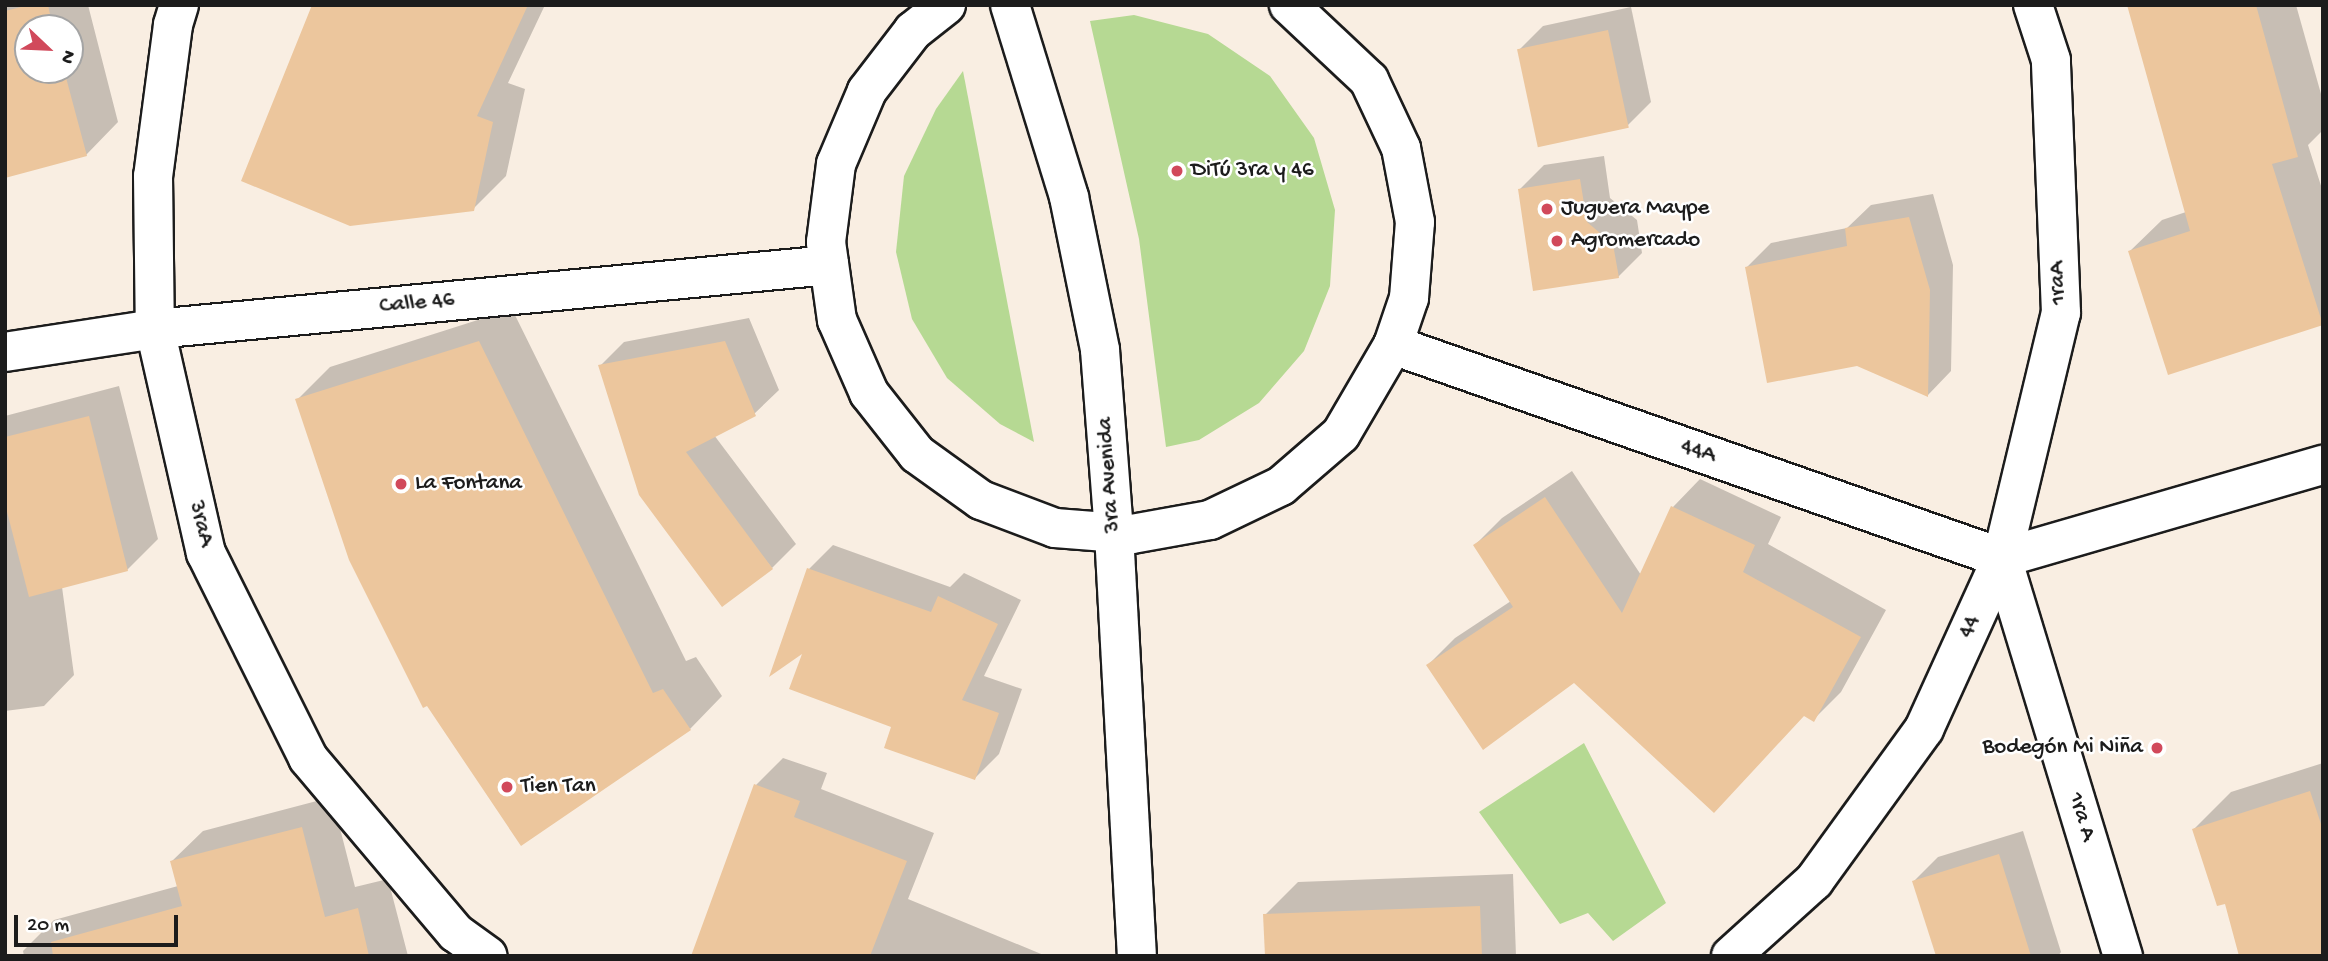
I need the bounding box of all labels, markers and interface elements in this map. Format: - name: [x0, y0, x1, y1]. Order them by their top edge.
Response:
- north arrow: [14, 14, 84, 84]
- text: N: [54, 46, 80, 67]
- place label: DiTú 3ra y 46: [1191, 157, 1314, 185]
- marker: DiTú 3ra y 46: [1169, 163, 1185, 179]
- place label: Juguera Maype: [1561, 195, 1709, 223]
- marker: Juguera Maype: [1539, 201, 1555, 217]
- place label: Agromercado: [1571, 227, 1700, 255]
- marker: Agromercado: [1549, 233, 1565, 249]
- street label: 1raA: [2045, 261, 2073, 305]
- street label: Calle 46: [378, 287, 456, 321]
- street label: 3ra Avenida: [1092, 416, 1128, 534]
- street label: 44A: [1677, 433, 1719, 471]
- place label: La Fontana: [415, 470, 522, 498]
- marker: La Fontana: [393, 476, 409, 492]
- street label: 3raA: [181, 498, 219, 550]
- street label: 44: [1953, 611, 1987, 643]
- place label: Bodegón Mi Niña: [1982, 734, 2143, 762]
- marker: Bodegón Mi Niña: [2149, 740, 2165, 756]
- place label: Tien Tan: [521, 773, 596, 801]
- marker: Tien Tan: [499, 779, 515, 795]
- street label: 1ra A: [2061, 789, 2101, 845]
- scale bar: [18, 902, 182, 946]
- text: 20 m: [27, 914, 69, 939]

